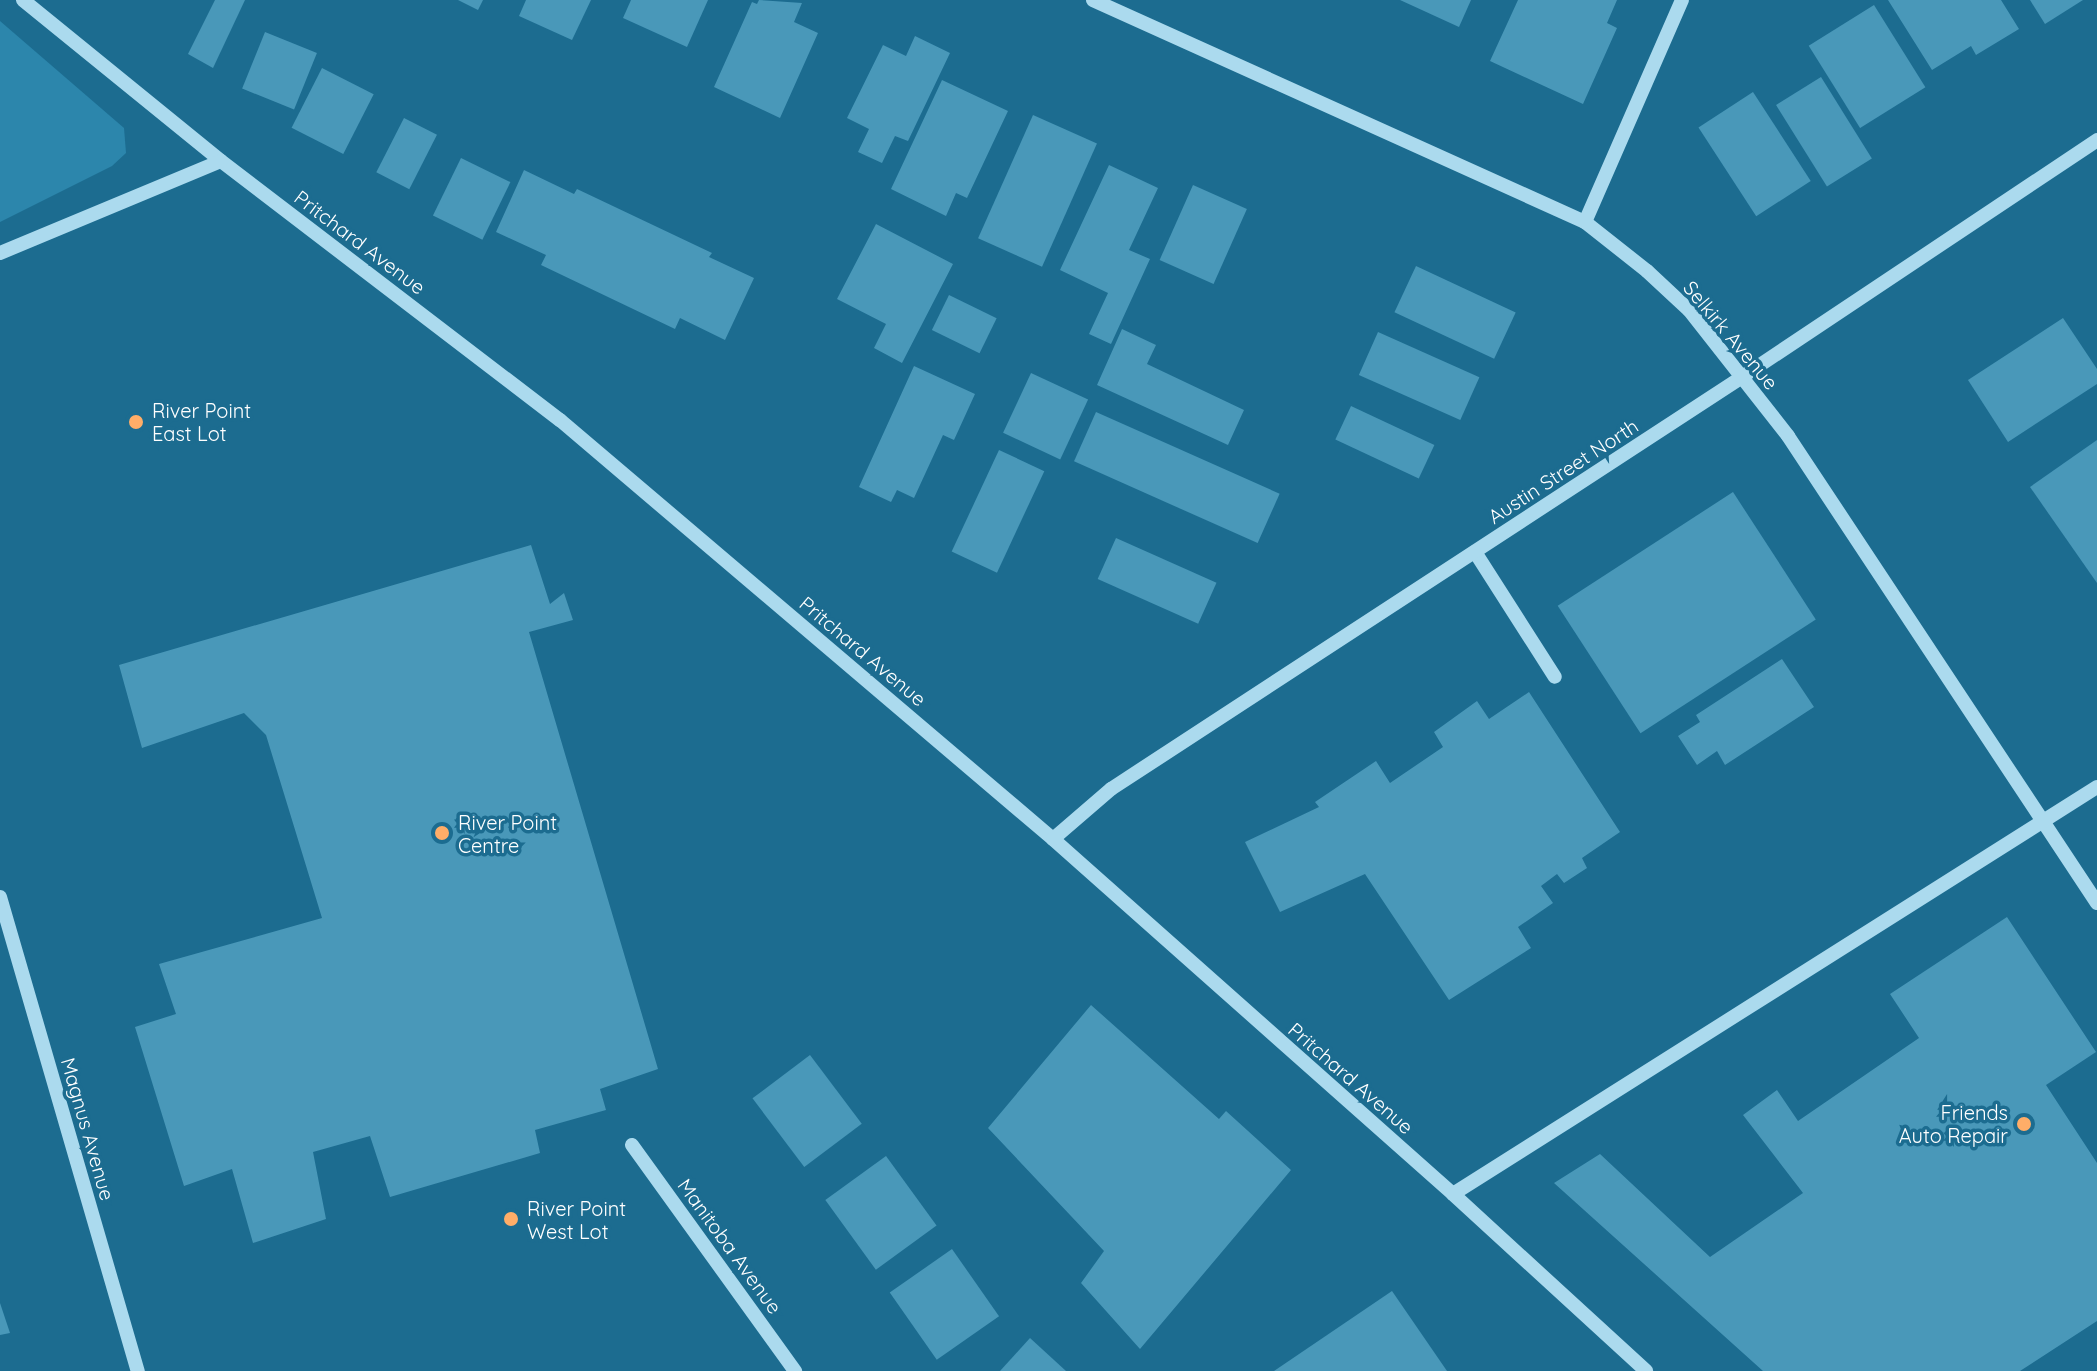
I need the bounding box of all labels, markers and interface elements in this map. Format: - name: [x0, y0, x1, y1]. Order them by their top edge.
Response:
- street label: Pritchard Avenue: [290, 185, 430, 299]
- street label: Selkirk Avenue: [1679, 276, 1783, 394]
- place label: River Point East Lot: [152, 398, 251, 445]
- marker: River Point East Lot: [127, 413, 145, 431]
- street label: Austin Street North: [1483, 414, 1643, 528]
- street label: Pritchard Avenue: [795, 591, 931, 711]
- place label: River Point Centre: [458, 810, 557, 857]
- marker: River Point Centre: [433, 824, 451, 842]
- street label: Pritchard Avenue: [1284, 1017, 1418, 1139]
- street label: Magnus Avenue: [56, 1055, 120, 1203]
- place label: Friends Auto Repair: [1899, 1100, 2008, 1147]
- marker: Friends Auto Repair: [2015, 1115, 2033, 1133]
- street label: Manitoba Avenue: [673, 1174, 787, 1318]
- place label: River Point West Lot: [527, 1196, 626, 1243]
- marker: River Point West Lot: [502, 1210, 520, 1228]

